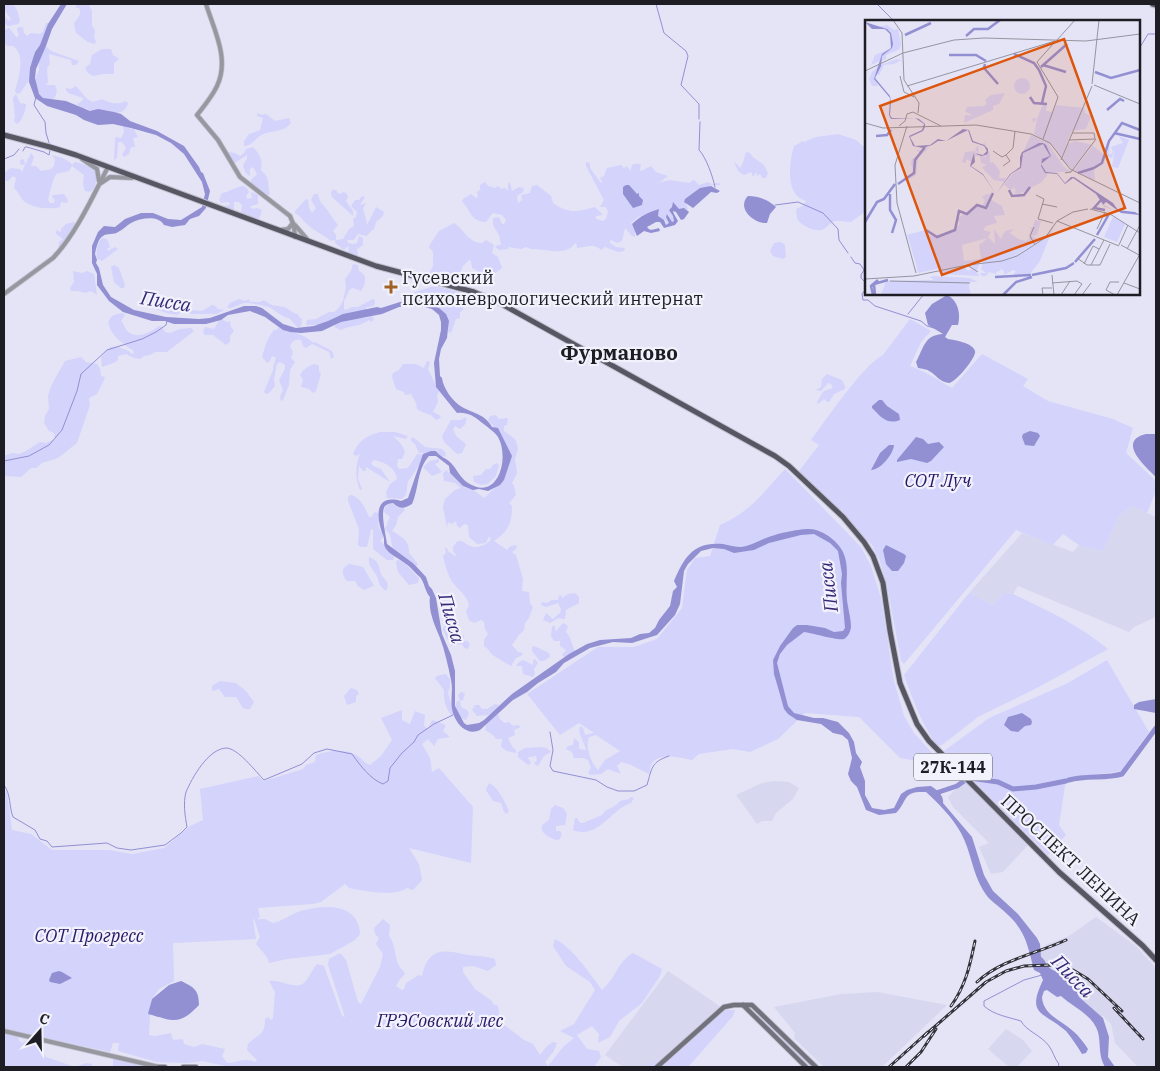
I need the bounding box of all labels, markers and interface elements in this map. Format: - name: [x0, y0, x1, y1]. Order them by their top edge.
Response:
- inset map: [865, 20, 1140, 295]
- place label: Гусевский психоневрологический интернат: [402, 266, 703, 310]
- marker: Гусевский психоневрологический интернат: [384, 280, 398, 294]
- water label: Писса: [138, 285, 194, 317]
- district label: Фурманово: [560, 339, 678, 366]
- park label: СОТ Луч: [904, 469, 972, 492]
- water label: Писса: [813, 560, 843, 615]
- water label: Писса: [433, 589, 471, 646]
- road number: 27К-144: [914, 754, 992, 780]
- street label: ПРОСПЕКТ ЛЕНИНА: [996, 789, 1146, 931]
- park label: СОТ Прогресс: [34, 924, 144, 947]
- water label: Писса: [1046, 949, 1100, 1003]
- north arrow: [15, 1006, 65, 1056]
- text: С: [37, 1009, 52, 1029]
- park label: ГРЭСовский лес: [376, 1009, 504, 1032]

